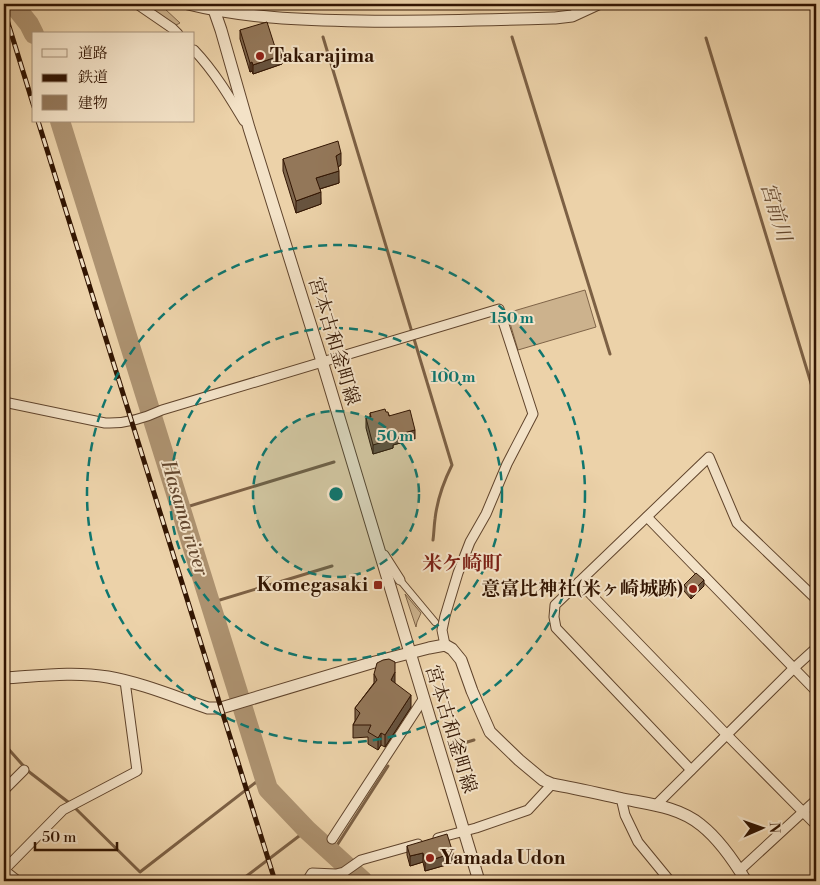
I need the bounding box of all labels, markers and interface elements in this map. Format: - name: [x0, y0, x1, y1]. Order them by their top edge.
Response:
- legend: [32, 32, 195, 122]
- text: 道路: [78, 44, 108, 63]
- place label: Takarajima: [270, 44, 375, 68]
- marker: Takarajima: [254, 50, 266, 62]
- text: 鉄道: [78, 68, 108, 87]
- text: 建物: [78, 94, 108, 113]
- water label: 宮前川: [754, 180, 796, 246]
- street label: 宮本古和釜町線: [303, 274, 365, 408]
- text: 150 m: [490, 309, 534, 328]
- text: 100 m: [431, 368, 476, 387]
- text: 50 m: [377, 427, 413, 446]
- water label: Hasama river: [154, 456, 214, 579]
- centre of rings: [327, 485, 345, 503]
- district label: 米ケ崎町: [422, 552, 503, 577]
- place label: Komegasaki: [257, 573, 368, 597]
- place label: 意富比神社(米ヶ崎城跡): [481, 577, 683, 601]
- marker: Komegasaki: [372, 579, 384, 591]
- marker: 意富比神社(米ヶ崎城跡): [687, 583, 699, 595]
- street label: 宮本古和釜町線: [420, 662, 482, 796]
- north arrow: [738, 802, 788, 852]
- scale bar: [35, 820, 118, 852]
- text: N: [765, 822, 783, 833]
- text: 50 m: [42, 828, 76, 847]
- place label: Yamada Udon: [440, 846, 566, 870]
- marker: Yamada Udon: [424, 852, 436, 864]

